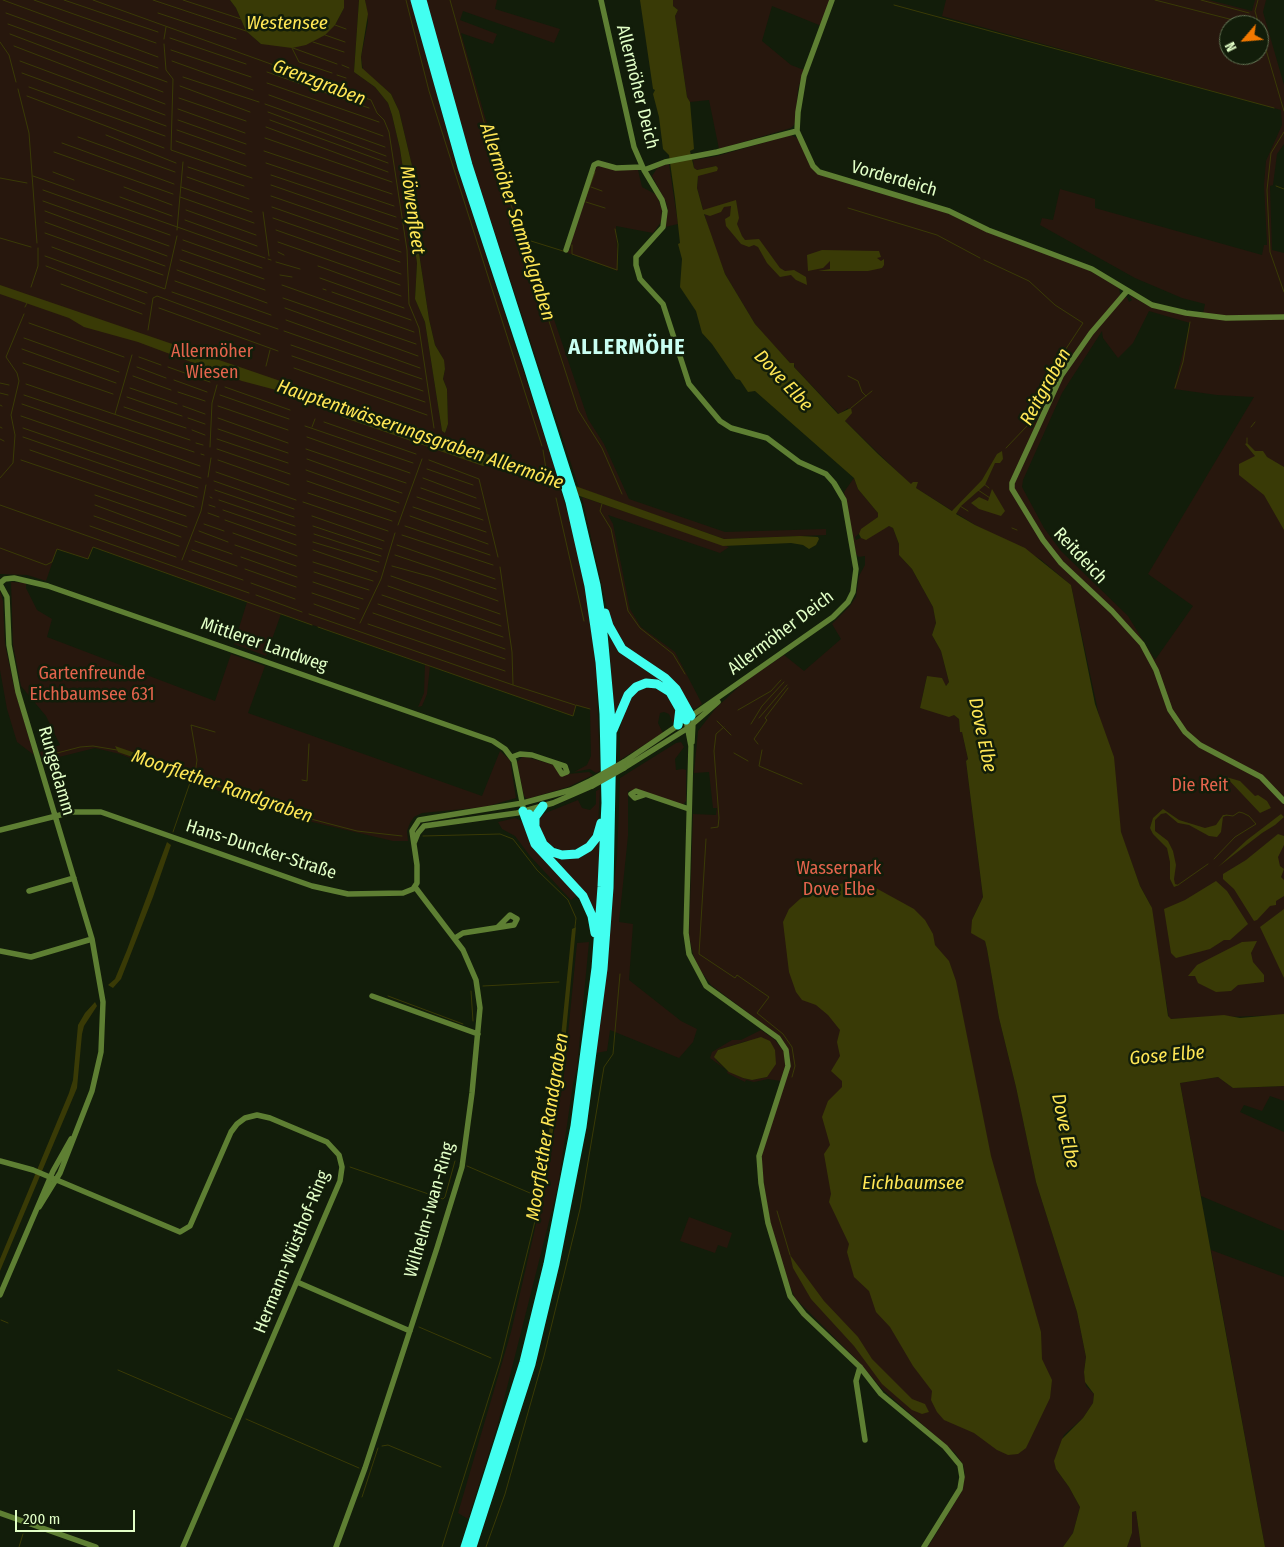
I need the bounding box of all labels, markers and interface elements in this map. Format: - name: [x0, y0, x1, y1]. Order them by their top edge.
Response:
- water label: Westensee: [246, 13, 328, 35]
- north arrow: [1219, 15, 1269, 65]
- street label: Allermöher Deich: [611, 23, 663, 151]
- text: N: [1222, 39, 1241, 54]
- water label: Grenzgraben: [269, 55, 369, 111]
- water label: Allermöher Sammelgraben: [474, 120, 560, 324]
- street label: Vorderdeich: [848, 156, 940, 202]
- water label: Möwenfleet: [395, 164, 429, 256]
- district label: ALLERMÖHE: [567, 335, 687, 361]
- park label: Allermöher Wiesen: [171, 341, 253, 384]
- water label: Reitgraben: [1016, 345, 1076, 429]
- water label: Dove Elbe: [749, 346, 817, 416]
- water label: Hauptentwässerungsgraben Allermöhe: [274, 375, 566, 495]
- street label: Reitdeich: [1049, 523, 1111, 589]
- street label: Allermöher Deich: [724, 586, 838, 680]
- street label: Mittlerer Landweg: [198, 613, 330, 677]
- park label: Gartenfreunde Eichbaumsee 631: [30, 663, 154, 706]
- water label: Dove Elbe: [963, 696, 1001, 774]
- street label: Rungedamm: [33, 724, 79, 818]
- water label: Moorflether Randgraben: [129, 745, 315, 829]
- park label: Die Reit: [1172, 775, 1228, 797]
- street label: Hans-Duncker-Straße: [183, 815, 339, 885]
- park label: Wasserpark Dove Elbe: [797, 858, 881, 901]
- water label: Moorflether Randgraben: [522, 1031, 574, 1223]
- water label: Gose Elbe: [1129, 1041, 1205, 1071]
- water label: Dove Elbe: [1046, 1092, 1084, 1170]
- street label: Wilhelm-Iwan-Ring: [400, 1140, 460, 1280]
- street label: Hermann-Wüsthof-Ring: [249, 1167, 335, 1337]
- water label: Eichbaumsee: [862, 1173, 964, 1195]
- scale bar: [18, 1500, 138, 1532]
- text: 200 m: [23, 1510, 60, 1528]

